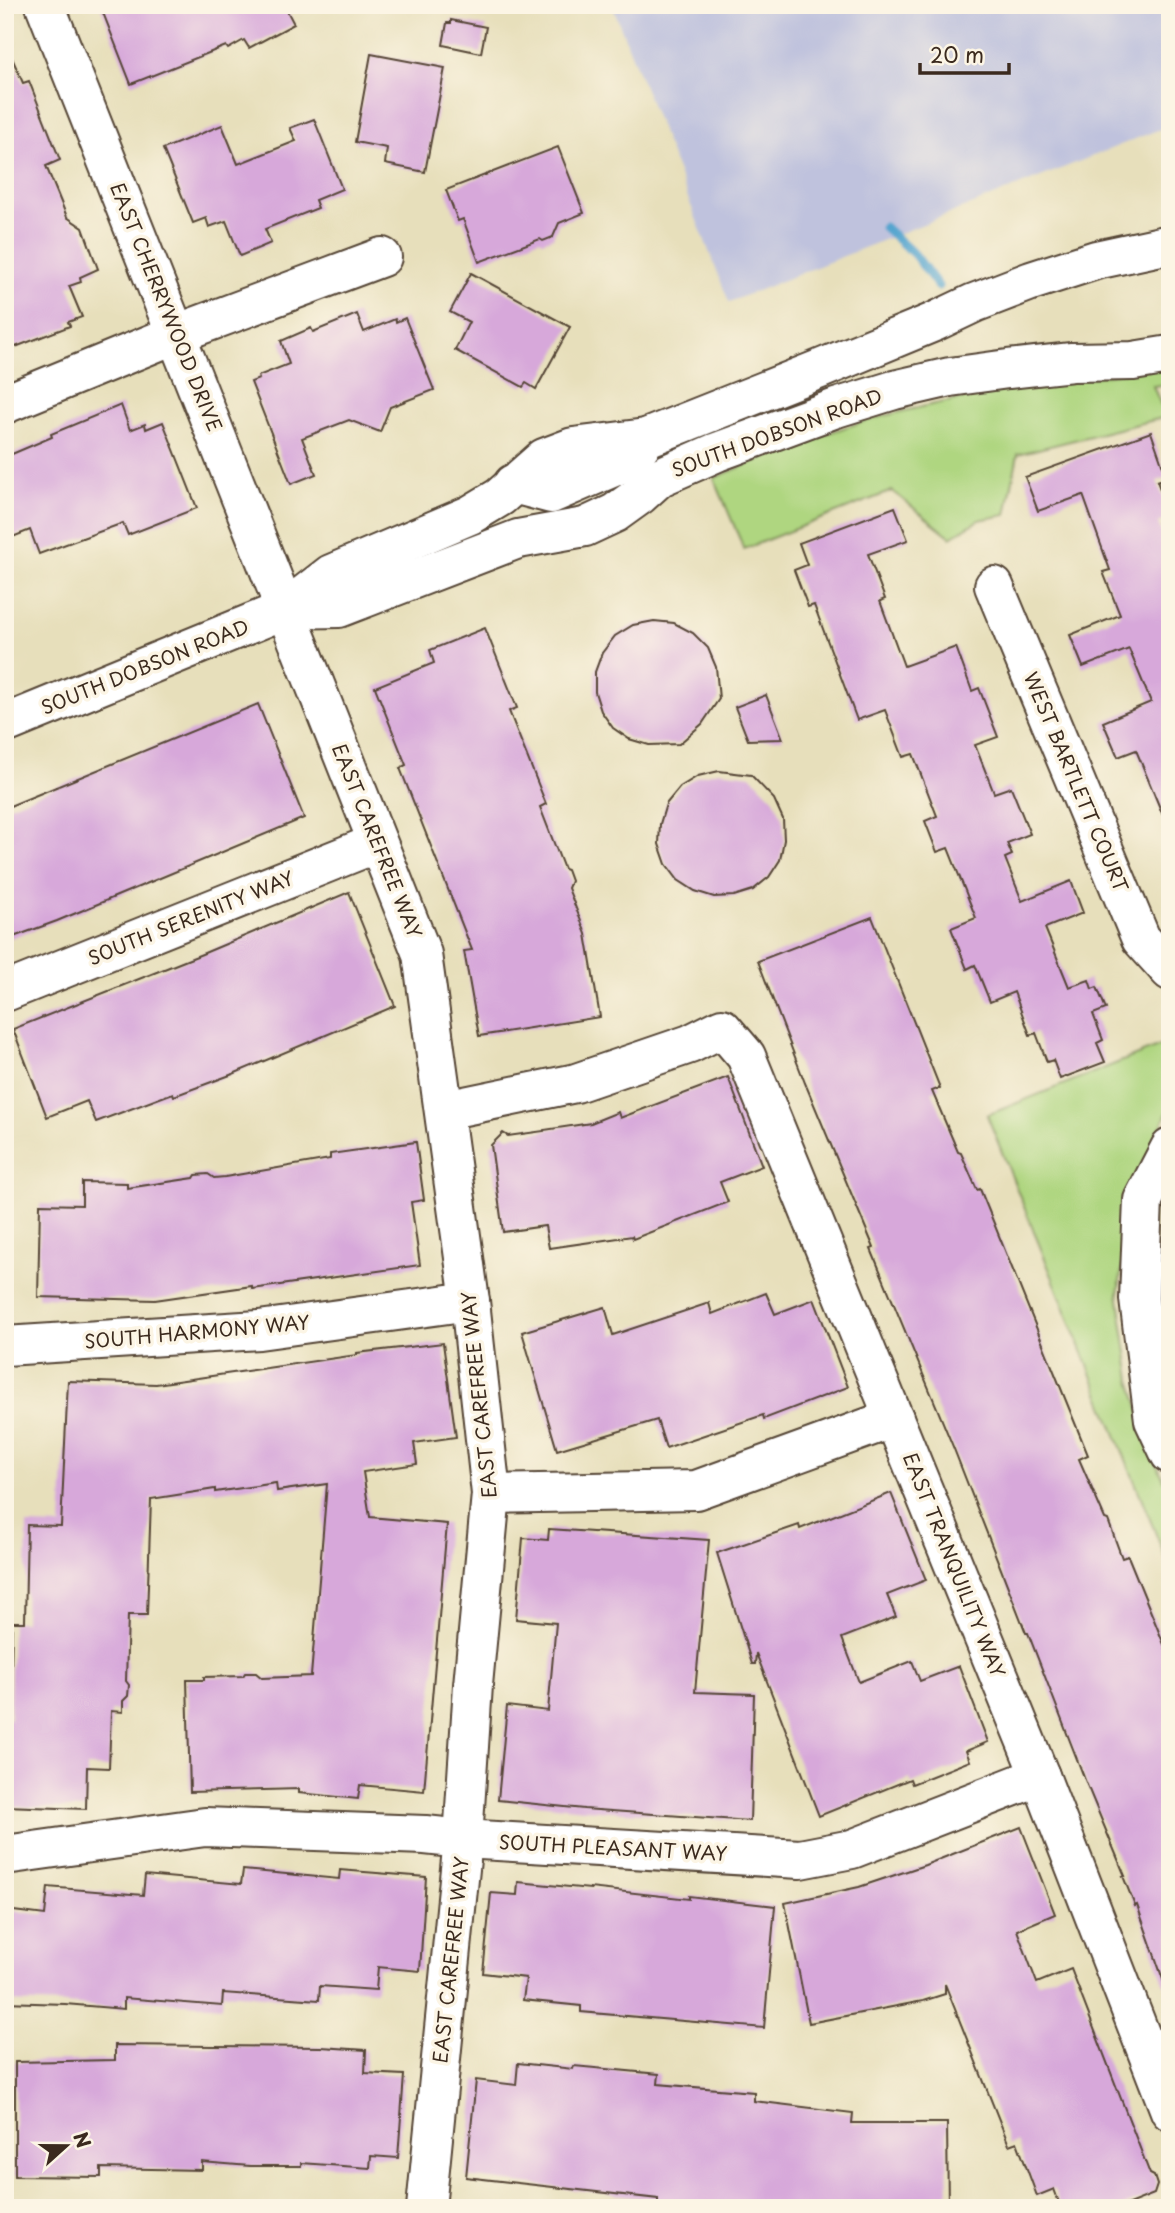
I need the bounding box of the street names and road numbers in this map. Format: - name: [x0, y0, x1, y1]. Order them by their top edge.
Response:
- street label: EAST CHERRYWOOD DRIVE: [104, 178, 230, 435]
- street label: SOUTH DOBSON ROAD: [668, 381, 886, 483]
- street label: SOUTH DOBSON ROAD: [37, 612, 253, 721]
- street label: WEST BARTLETT COURT: [1018, 667, 1136, 896]
- street label: EAST CAREFREE WAY: [326, 739, 430, 942]
- street label: SOUTH SERENITY WAY: [83, 863, 298, 971]
- street label: EAST CAREFREE WAY: [453, 1290, 503, 1500]
- street label: SOUTH HARMONY WAY: [83, 1307, 311, 1355]
- street label: EAST TRANQUILITY WAY: [897, 1448, 1013, 1681]
- street label: SOUTH PLEASANT WAY: [498, 1827, 728, 1867]
- street label: EAST CAREFREE WAY: [425, 1855, 475, 2065]

